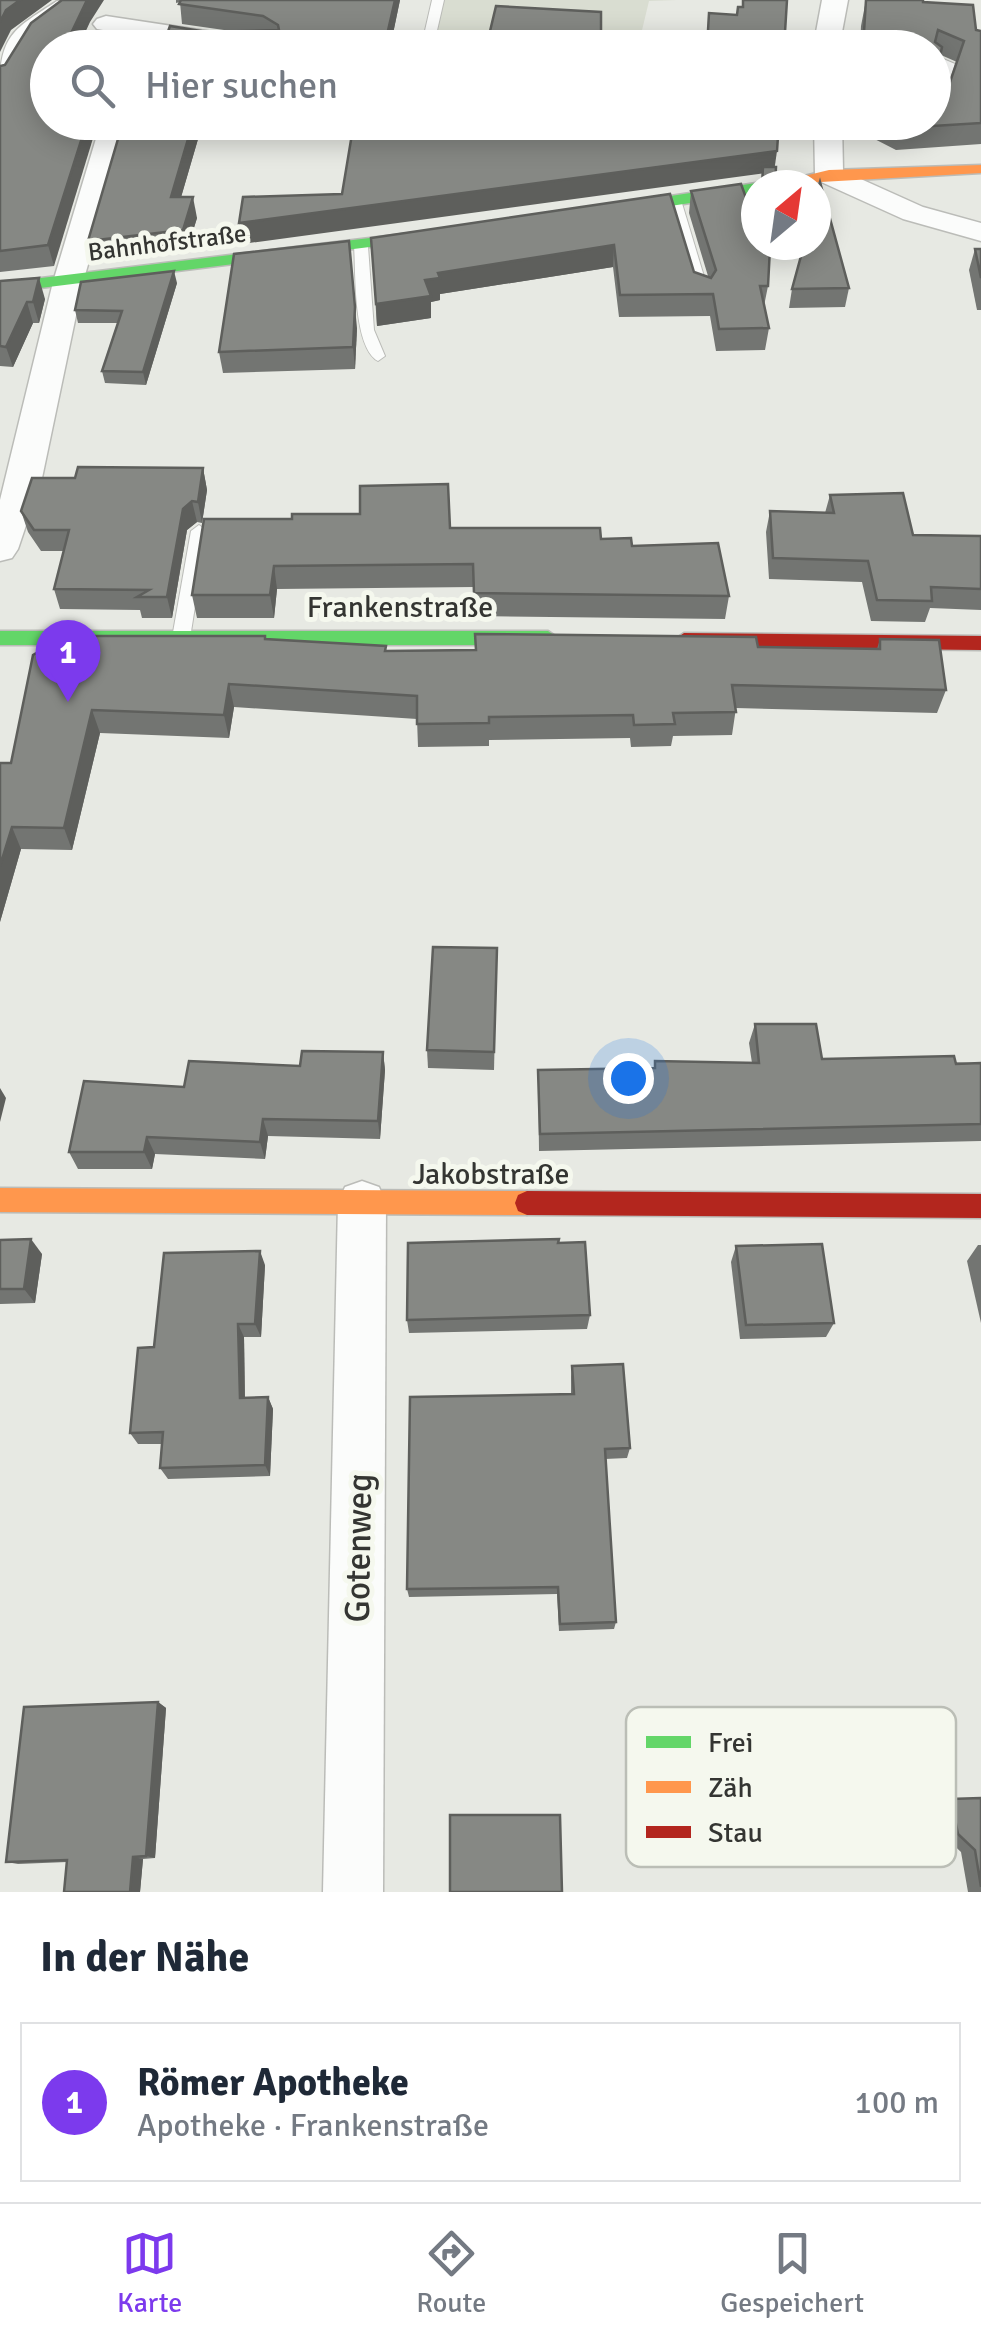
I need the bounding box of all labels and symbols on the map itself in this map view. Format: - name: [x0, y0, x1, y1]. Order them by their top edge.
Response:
- north arrow: [741, 170, 831, 260]
- street label: Bahnhofstraße: [86, 217, 248, 268]
- street label: Frankenstraße: [307, 589, 493, 626]
- pin: 1: [36, 620, 100, 702]
- your location: [603, 1053, 654, 1104]
- street label: Jakobstraße: [412, 1156, 570, 1193]
- street label: Gotenweg: [336, 1473, 381, 1623]
- legend: [626, 1707, 956, 1867]
- text: Frei: [708, 1726, 753, 1760]
- text: Zäh: [708, 1771, 753, 1805]
- text: Stau: [708, 1816, 763, 1850]

